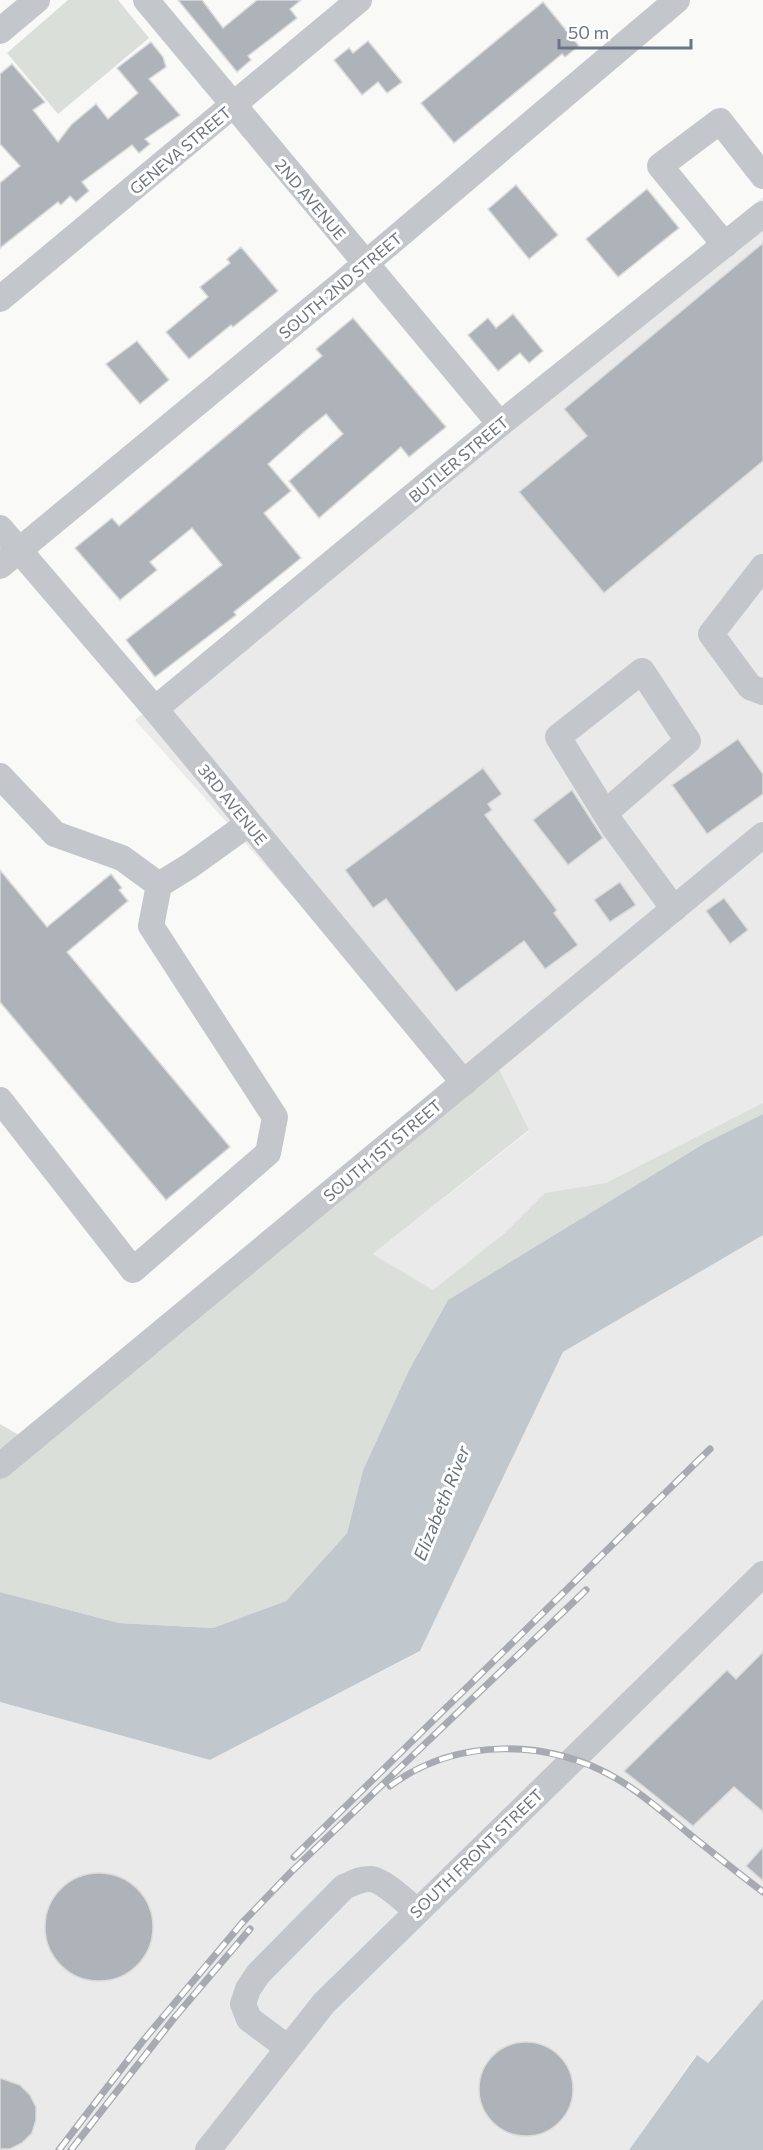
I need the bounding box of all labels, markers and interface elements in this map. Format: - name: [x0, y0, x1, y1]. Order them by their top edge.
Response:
- scale bar: [559, 12, 691, 50]
- text: 50 m: [568, 21, 609, 43]
- street label: GENEVA STREET: [126, 102, 234, 198]
- street label: 2ND AVENUE: [272, 155, 350, 243]
- street label: SOUTH 2ND STREET: [275, 228, 405, 342]
- street label: BUTLER STREET: [404, 412, 512, 506]
- street label: 3RD AVENUE: [195, 760, 271, 848]
- street label: SOUTH 1ST STREET: [319, 1095, 445, 1205]
- water label: Elizabeth River: [408, 1442, 474, 1564]
- street label: SOUTH FRONT STREET: [406, 1785, 546, 1921]

